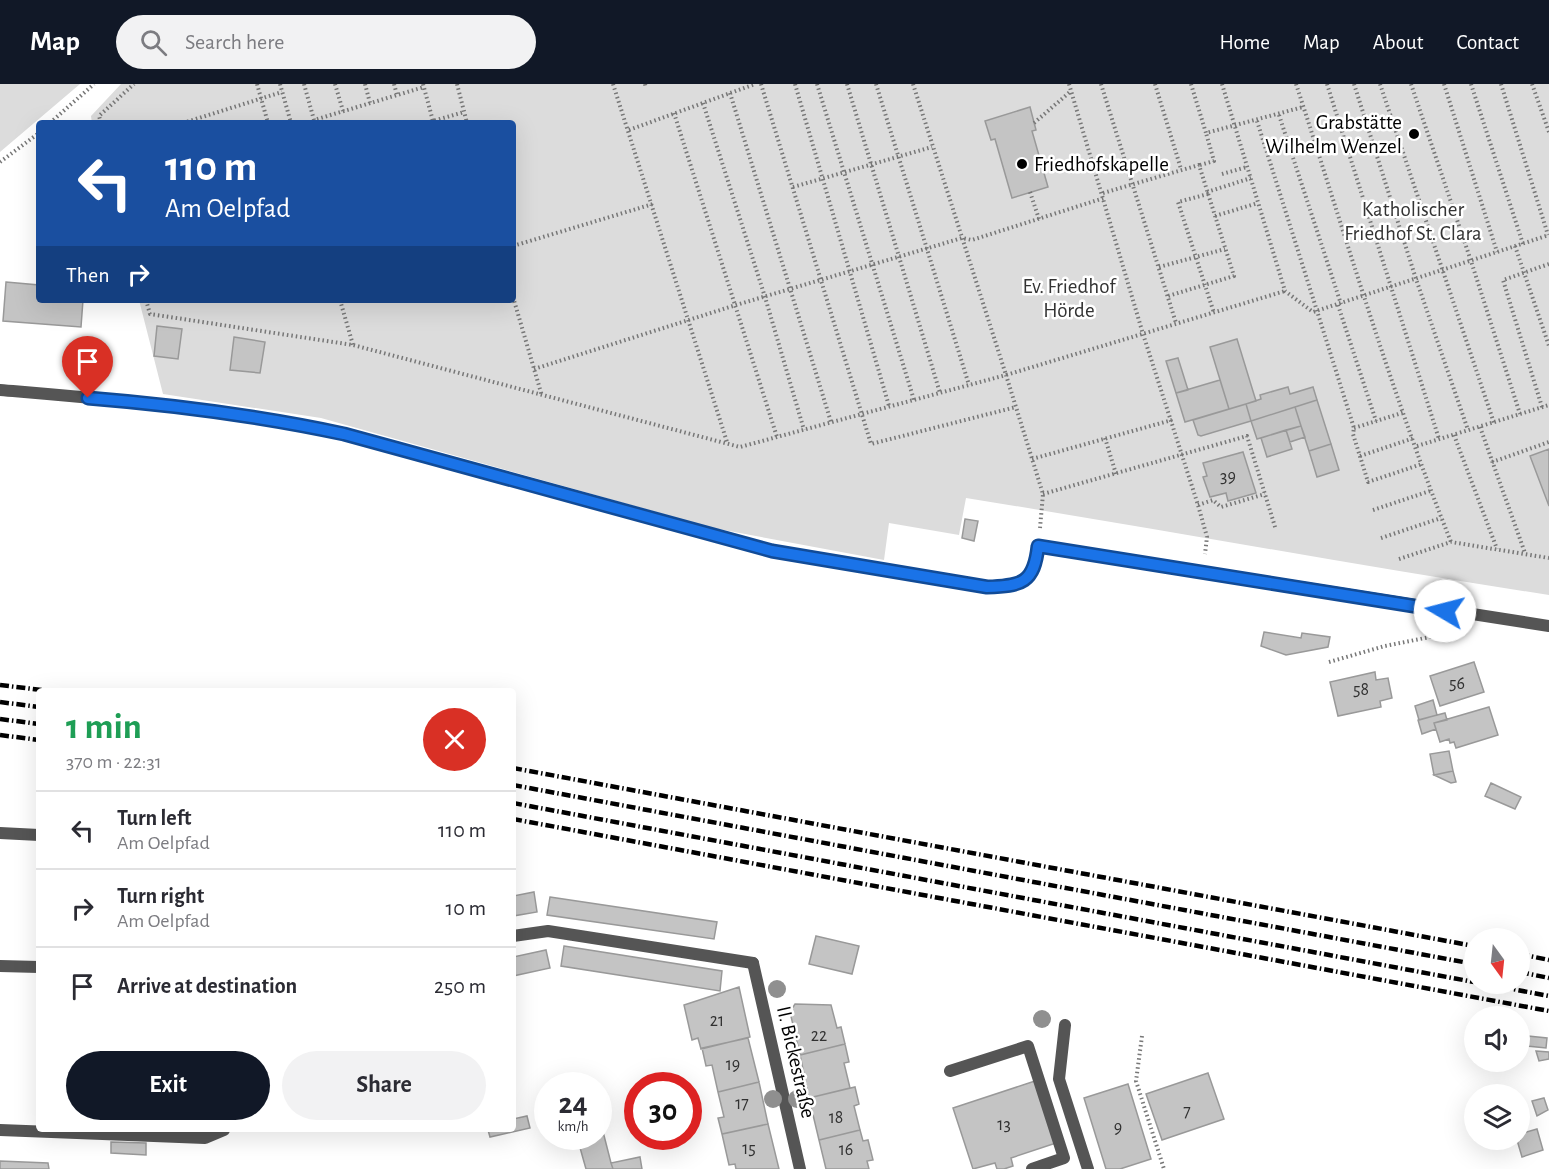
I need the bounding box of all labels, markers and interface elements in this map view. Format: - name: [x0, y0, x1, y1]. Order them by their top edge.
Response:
- search box: [116, 15, 536, 69]
- icon: search: [137, 26, 170, 59]
- text: Map: [30, 28, 80, 56]
- text: Search here: [185, 31, 284, 53]
- text: Home: [1219, 32, 1270, 53]
- text: Map: [1303, 32, 1340, 53]
- text: About: [1373, 32, 1423, 53]
- text: Contact: [1456, 32, 1519, 53]
- place label: Grabstätte Wilhelm Wenzel: [1265, 112, 1402, 157]
- marker: Grabstätte Wilhelm Wenzel: [1407, 127, 1421, 141]
- icon: left: [66, 144, 144, 222]
- text: 110 m: [165, 146, 257, 188]
- place label: Friedhofskapelle: [1034, 154, 1169, 175]
- marker: Friedhofskapelle: [1015, 157, 1029, 171]
- text: Am Oelpfad: [165, 195, 290, 222]
- park label: Katholischer Friedhof St. Clara: [1344, 199, 1482, 244]
- icon: right: [122, 258, 155, 291]
- text: Then: [66, 264, 110, 286]
- park label: Ev. Friedhof Hörde: [1022, 276, 1117, 321]
- pin: [62, 336, 113, 398]
- icon: arrive: [71, 345, 104, 378]
- house number: 39: [1220, 468, 1236, 486]
- position arrow: [1413, 579, 1477, 643]
- house number: 56: [1449, 675, 1465, 693]
- house number: 58: [1353, 681, 1369, 699]
- button: close: [423, 708, 486, 771]
- text: 1 min: [66, 709, 142, 745]
- text: 370 m · 22:31: [66, 752, 162, 772]
- text: Turn left: [117, 807, 191, 829]
- icon: left: [66, 814, 99, 847]
- text: 110 m: [438, 819, 486, 841]
- text: Am Oelpfad: [117, 833, 210, 853]
- text: Turn right: [117, 885, 204, 907]
- icon: right: [66, 892, 99, 925]
- text: 10 m: [446, 897, 486, 919]
- text: Am Oelpfad: [117, 911, 210, 931]
- north arrow: [1464, 928, 1530, 994]
- map controls: [1464, 928, 1530, 1150]
- icon: arrive: [66, 970, 99, 1003]
- text: Arrive at destination: [117, 975, 297, 997]
- text: 250 m: [434, 975, 486, 997]
- street label: II. Bickestraße: [773, 1004, 819, 1120]
- button: sound: [1464, 1006, 1530, 1072]
- house number: 21: [710, 1012, 724, 1030]
- house number: 22: [811, 1027, 827, 1045]
- button: Exit: [66, 1051, 270, 1120]
- button: Share: [282, 1051, 486, 1120]
- house number: 19: [726, 1056, 740, 1074]
- speed limit sign: 30: [624, 1072, 702, 1150]
- button: layers: [1464, 1084, 1530, 1150]
- text: 24: [558, 1089, 588, 1119]
- house number: 17: [735, 1095, 749, 1113]
- house number: 7: [1183, 1103, 1191, 1121]
- house number: 18: [829, 1109, 843, 1127]
- house number: 13: [997, 1116, 1011, 1134]
- text: km/h: [558, 1119, 588, 1134]
- house number: 9: [1114, 1119, 1122, 1137]
- house number: 15: [742, 1140, 756, 1158]
- house number: 16: [839, 1141, 853, 1159]

